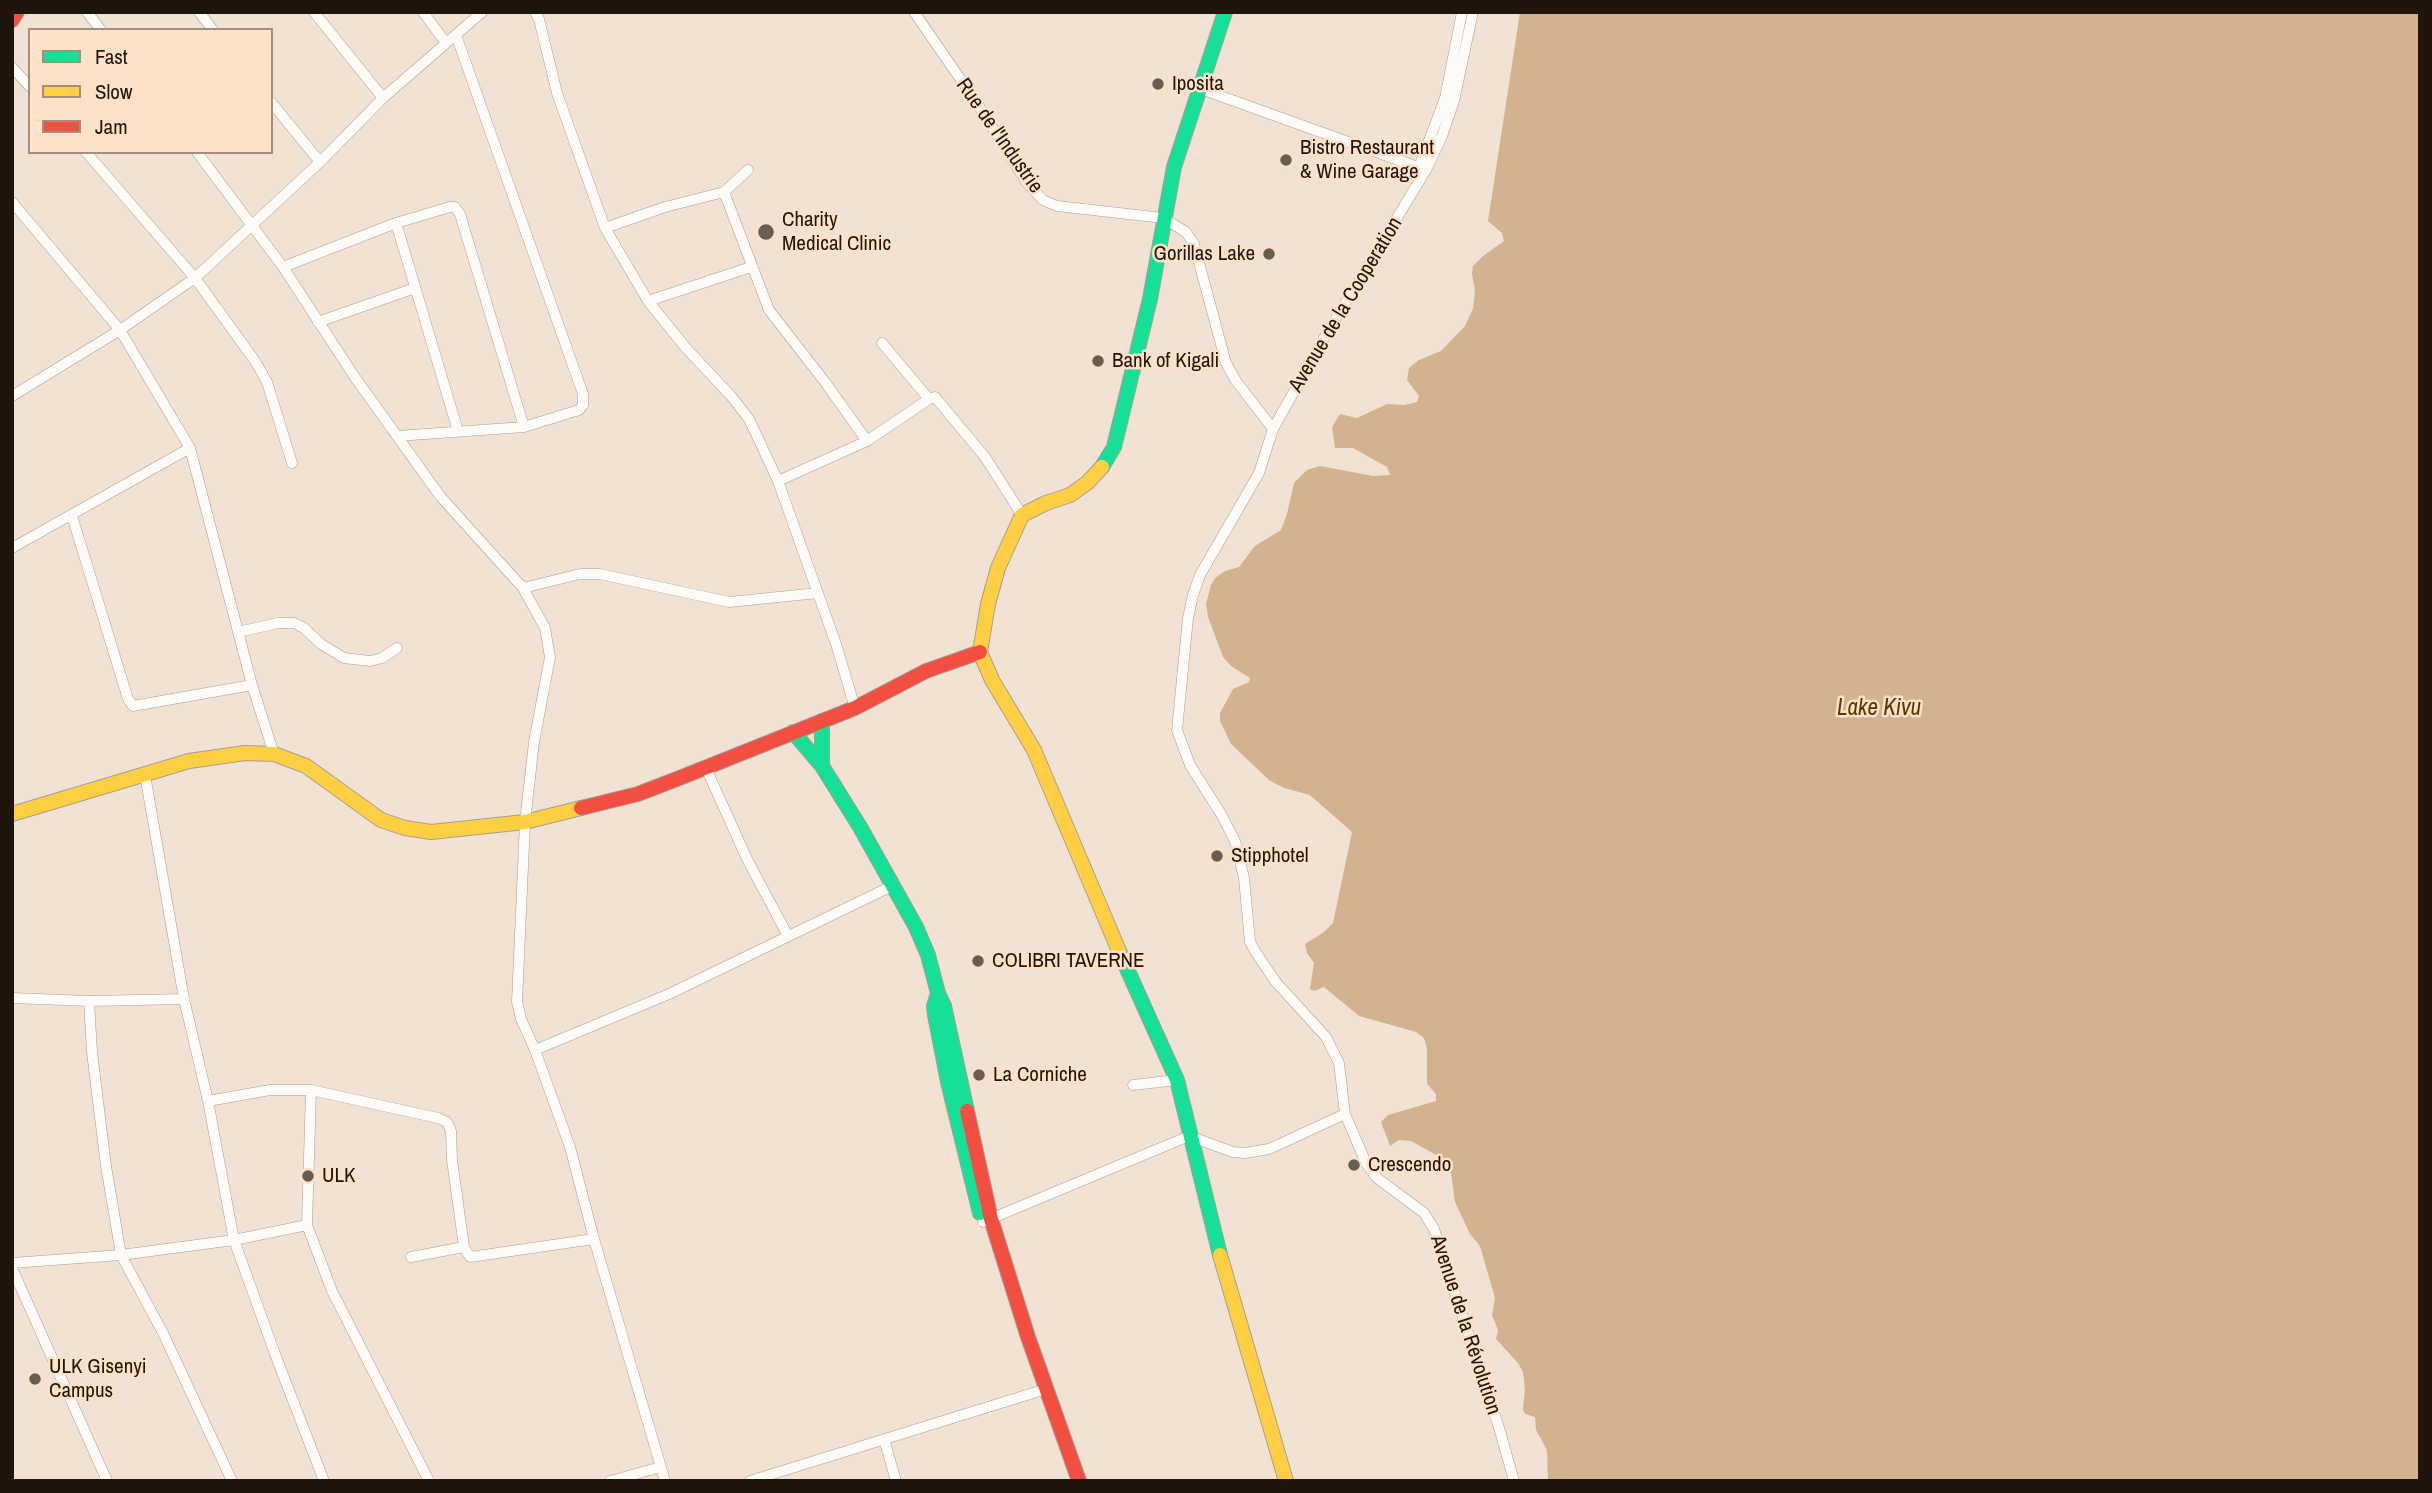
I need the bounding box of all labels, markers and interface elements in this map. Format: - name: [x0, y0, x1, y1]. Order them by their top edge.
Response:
- legend: [28, 28, 273, 154]
- text: Fast: [95, 42, 128, 71]
- place label: Iposita: [1172, 71, 1224, 97]
- street label: Rue de l'Industrie: [950, 74, 1048, 198]
- marker: Iposita: [1150, 76, 1166, 92]
- text: Slow: [95, 77, 132, 106]
- text: Jam: [95, 112, 128, 141]
- place label: Bistro Restaurant & Wine Garage: [1300, 135, 1434, 185]
- marker: Bistro Restaurant & Wine Garage: [1278, 152, 1294, 168]
- place label: Charity Medical Clinic: [782, 207, 891, 257]
- street label: Avenue de la Cooperation: [1284, 213, 1408, 397]
- marker: Charity Medical Clinic: [756, 222, 776, 242]
- place label: Gorillas Lake: [1154, 241, 1255, 267]
- marker: Gorillas Lake: [1261, 246, 1277, 262]
- place label: Bank of Kigali: [1112, 348, 1219, 374]
- marker: Bank of Kigali: [1090, 353, 1106, 369]
- water label: Lake Kivu: [1837, 695, 1921, 723]
- place label: Stipphotel: [1231, 843, 1309, 869]
- marker: Stipphotel: [1209, 848, 1225, 864]
- place label: COLIBRI TAVERNE: [992, 948, 1145, 974]
- marker: COLIBRI TAVERNE: [970, 953, 986, 969]
- place label: La Corniche: [993, 1062, 1087, 1088]
- marker: La Corniche: [971, 1067, 987, 1083]
- place label: Crescendo: [1368, 1152, 1451, 1178]
- marker: Crescendo: [1346, 1157, 1362, 1173]
- place label: ULK: [322, 1163, 355, 1189]
- marker: ULK: [300, 1168, 316, 1184]
- street label: Avenue de la Révolution: [1424, 1232, 1506, 1418]
- place label: ULK Gisenyi Campus: [49, 1354, 147, 1404]
- marker: ULK Gisenyi Campus: [27, 1371, 43, 1387]

